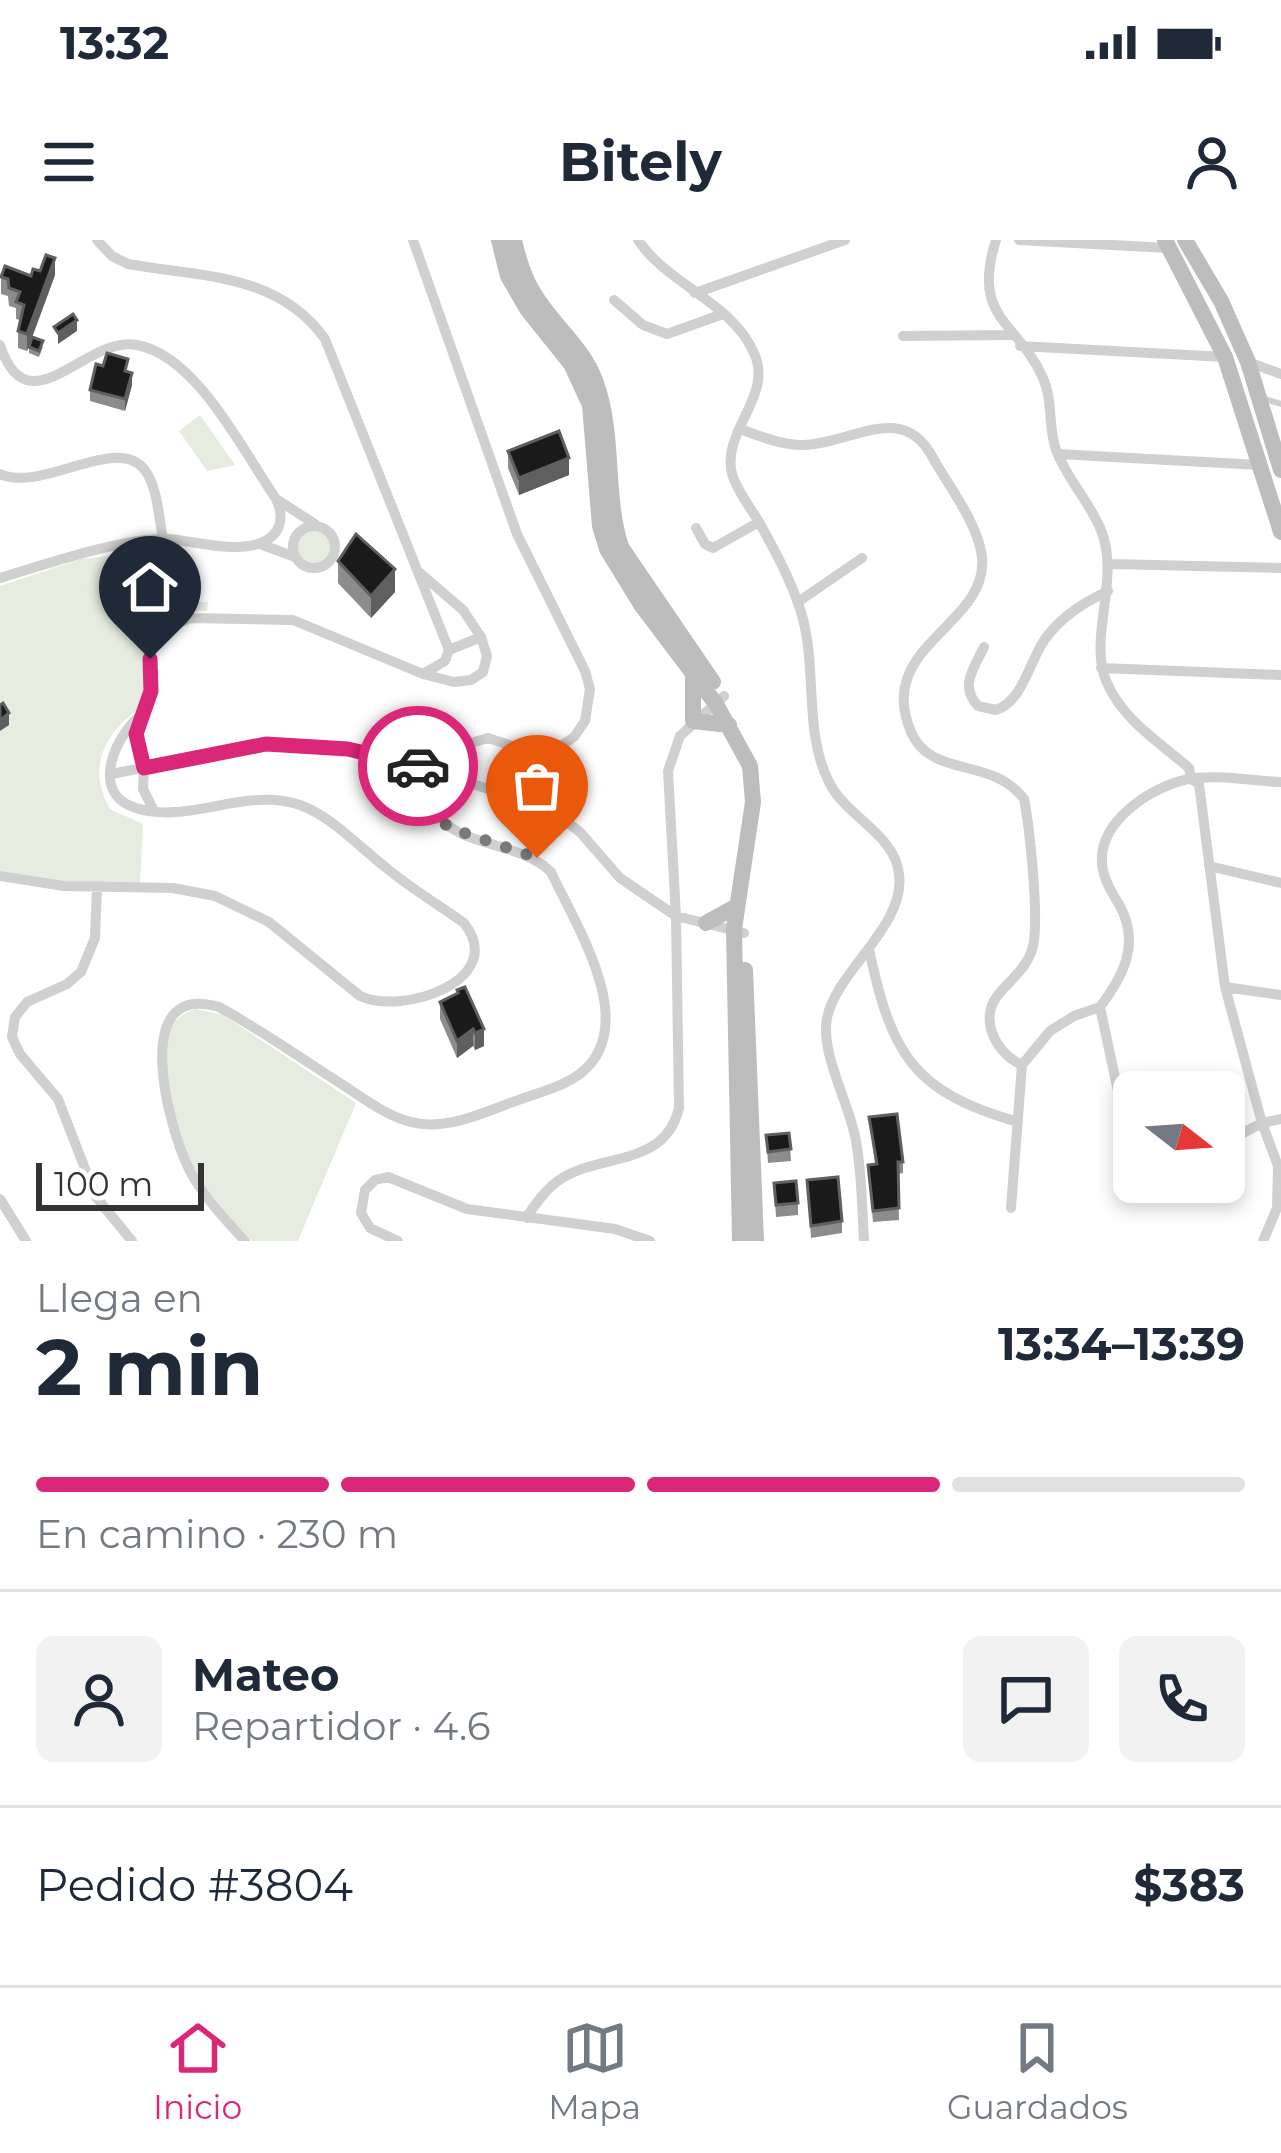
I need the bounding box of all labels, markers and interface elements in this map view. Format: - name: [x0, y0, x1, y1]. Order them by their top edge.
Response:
- text: 13:32: [60, 15, 169, 70]
- icon: menu: [36, 129, 102, 195]
- text: Bitely: [559, 129, 722, 195]
- icon: person: [1179, 129, 1245, 195]
- pin: [99, 536, 201, 659]
- icon: home: [117, 554, 183, 620]
- courier: [358, 706, 478, 826]
- icon: car: [385, 733, 451, 799]
- pin: [486, 735, 588, 858]
- icon: bag: [504, 753, 570, 819]
- north arrow: [1113, 1071, 1245, 1203]
- map controls: [1113, 1071, 1245, 1203]
- scale bar: [36, 1157, 204, 1210]
- text: 100 m: [54, 1164, 153, 1204]
- text: Llega en: [36, 1274, 203, 1322]
- text: 13:34–13:39: [998, 1316, 1245, 1371]
- text: 2 min: [36, 1319, 263, 1415]
- text: En camino · 230 m: [36, 1510, 398, 1558]
- button: person: [36, 1636, 162, 1762]
- button: chat: [963, 1636, 1089, 1762]
- button: phone: [1119, 1636, 1245, 1762]
- text: Mateo: [192, 1647, 339, 1702]
- text: Repartidor · 4.6: [192, 1702, 491, 1750]
- text: Pedido #3804: [36, 1857, 353, 1912]
- text: $383: [1133, 1857, 1245, 1912]
- tab: Inicio: [153, 2015, 242, 2127]
- tab: Mapa: [548, 2015, 641, 2127]
- tab: Guardados: [947, 2015, 1128, 2127]

